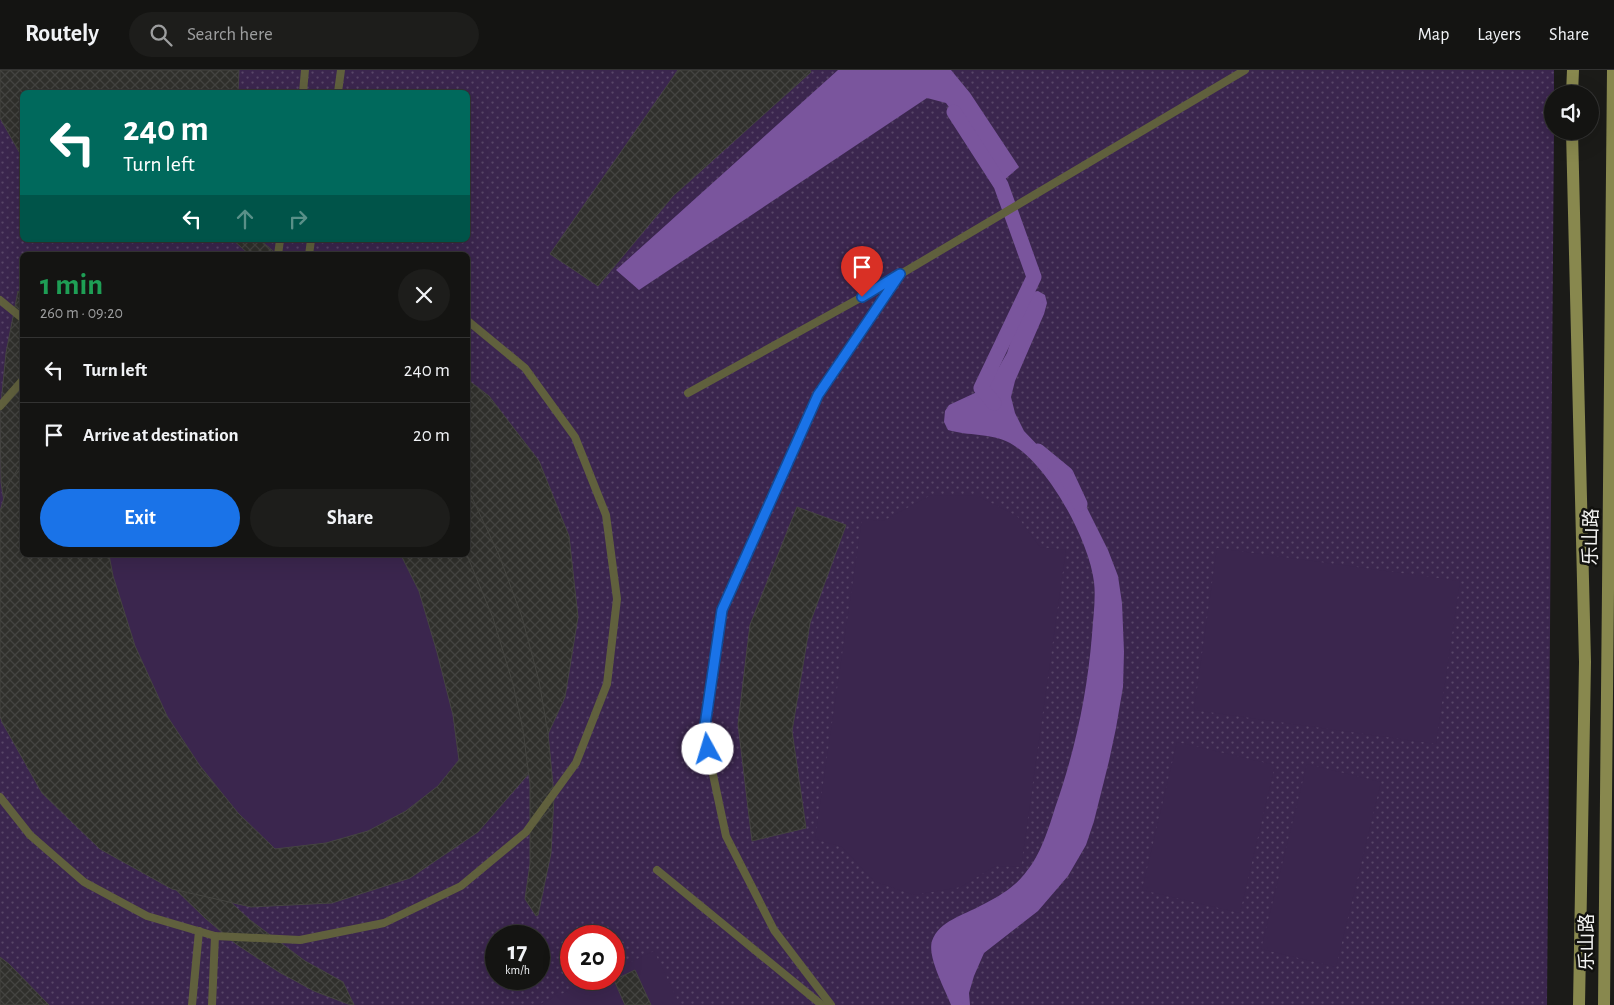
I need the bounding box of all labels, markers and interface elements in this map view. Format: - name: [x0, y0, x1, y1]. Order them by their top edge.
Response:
- search box: [129, 12, 479, 57]
- icon: search: [147, 21, 175, 49]
- text: Routely: [25, 22, 99, 46]
- text: Search here: [187, 25, 273, 44]
- text: Map: [1418, 26, 1449, 44]
- text: Layers: [1477, 26, 1521, 44]
- text: Share: [1549, 26, 1589, 44]
- map controls: [1544, 85, 1599, 140]
- button: sound: [1544, 85, 1599, 140]
- icon: left: [40, 110, 105, 175]
- text: 240 m: [123, 112, 209, 147]
- text: Turn left: [123, 153, 195, 175]
- icon: left: [178, 205, 206, 233]
- icon: ahead: [231, 205, 259, 233]
- icon: right: [284, 205, 312, 233]
- pin: [841, 246, 883, 297]
- icon: arrive: [848, 253, 876, 281]
- button: close: [398, 269, 450, 321]
- text: 1 min: [40, 270, 103, 300]
- text: 260 m · 09:20: [40, 305, 123, 321]
- icon: left: [40, 356, 68, 384]
- text: Turn left: [83, 361, 147, 380]
- text: 240 m: [404, 361, 450, 380]
- icon: arrive: [40, 421, 68, 449]
- text: Arrive at destination: [83, 426, 239, 445]
- text: 20 m: [413, 426, 450, 445]
- button: Exit: [40, 489, 240, 547]
- button: Share: [250, 489, 450, 547]
- street label: 乐山路: [1581, 508, 1601, 566]
- position arrow: [681, 722, 733, 774]
- street label: 乐山路: [1577, 913, 1597, 971]
- speed limit sign: 20: [560, 925, 625, 990]
- text: 17: [508, 939, 527, 964]
- text: km/h: [505, 964, 530, 976]

